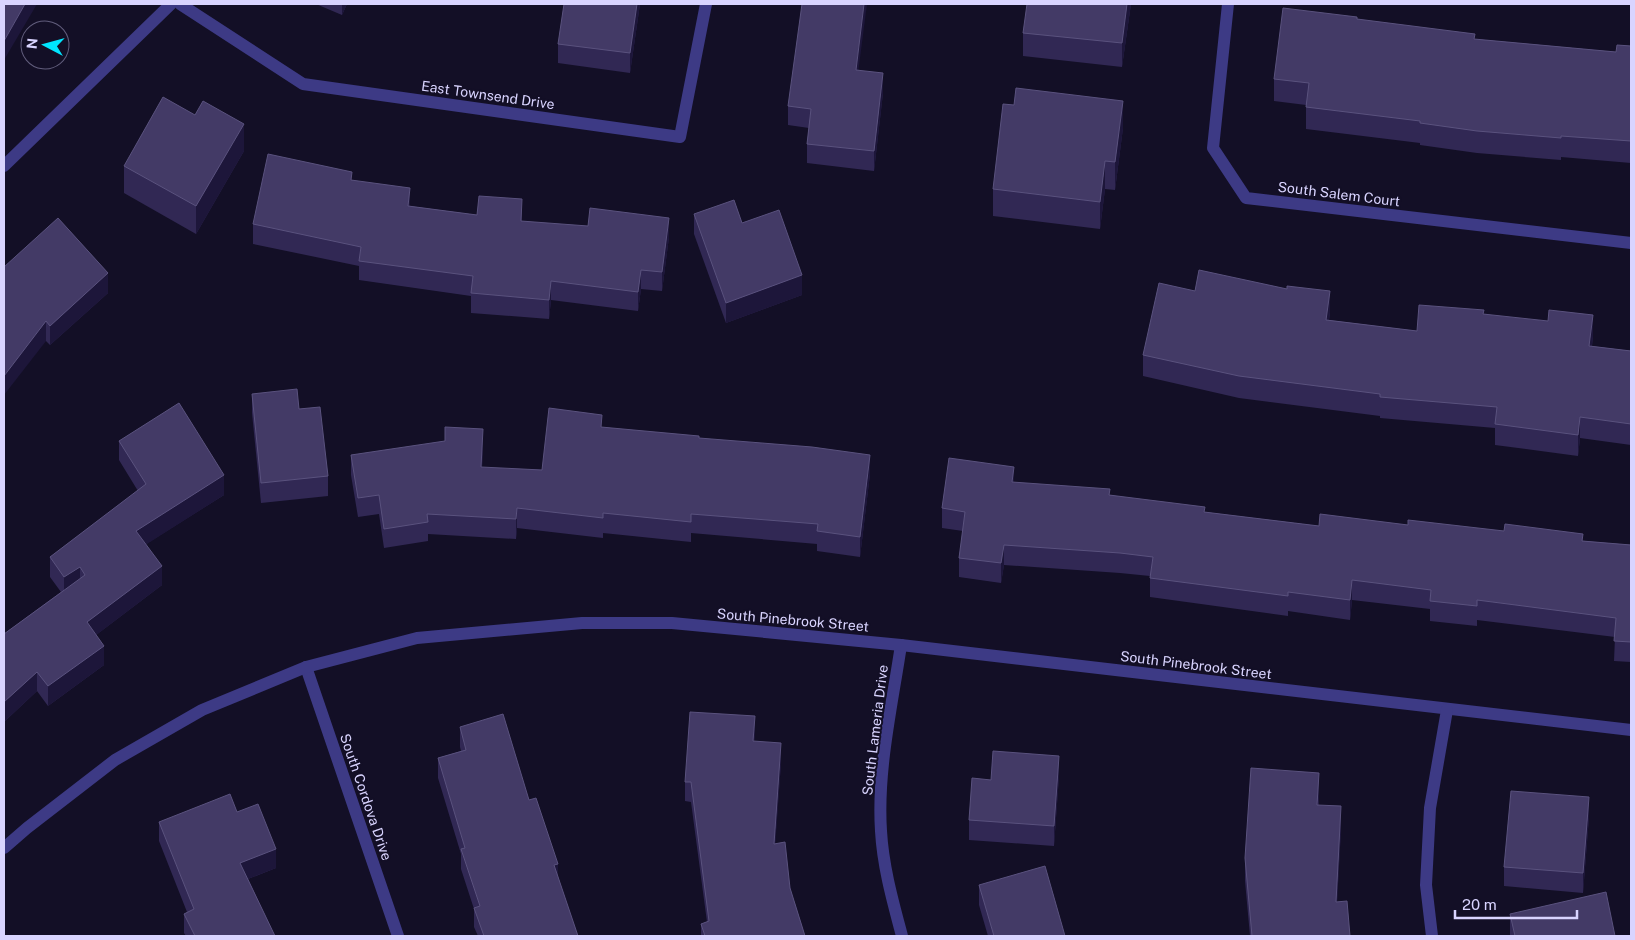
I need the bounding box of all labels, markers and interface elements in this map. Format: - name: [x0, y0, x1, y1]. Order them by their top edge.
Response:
- north arrow: [20, 20, 70, 70]
- text: N: [24, 37, 41, 50]
- street label: East Townsend Drive: [420, 78, 556, 112]
- street label: South Salem Court: [1277, 179, 1401, 209]
- street label: South Pinebrook Street: [716, 605, 870, 635]
- street label: South Pinebrook Street: [1119, 648, 1273, 682]
- street label: South Lameria Drive: [859, 664, 891, 796]
- street label: South Cordova Drive: [337, 732, 395, 862]
- scale bar: [1455, 888, 1578, 920]
- text: 20 m: [1462, 896, 1497, 913]

